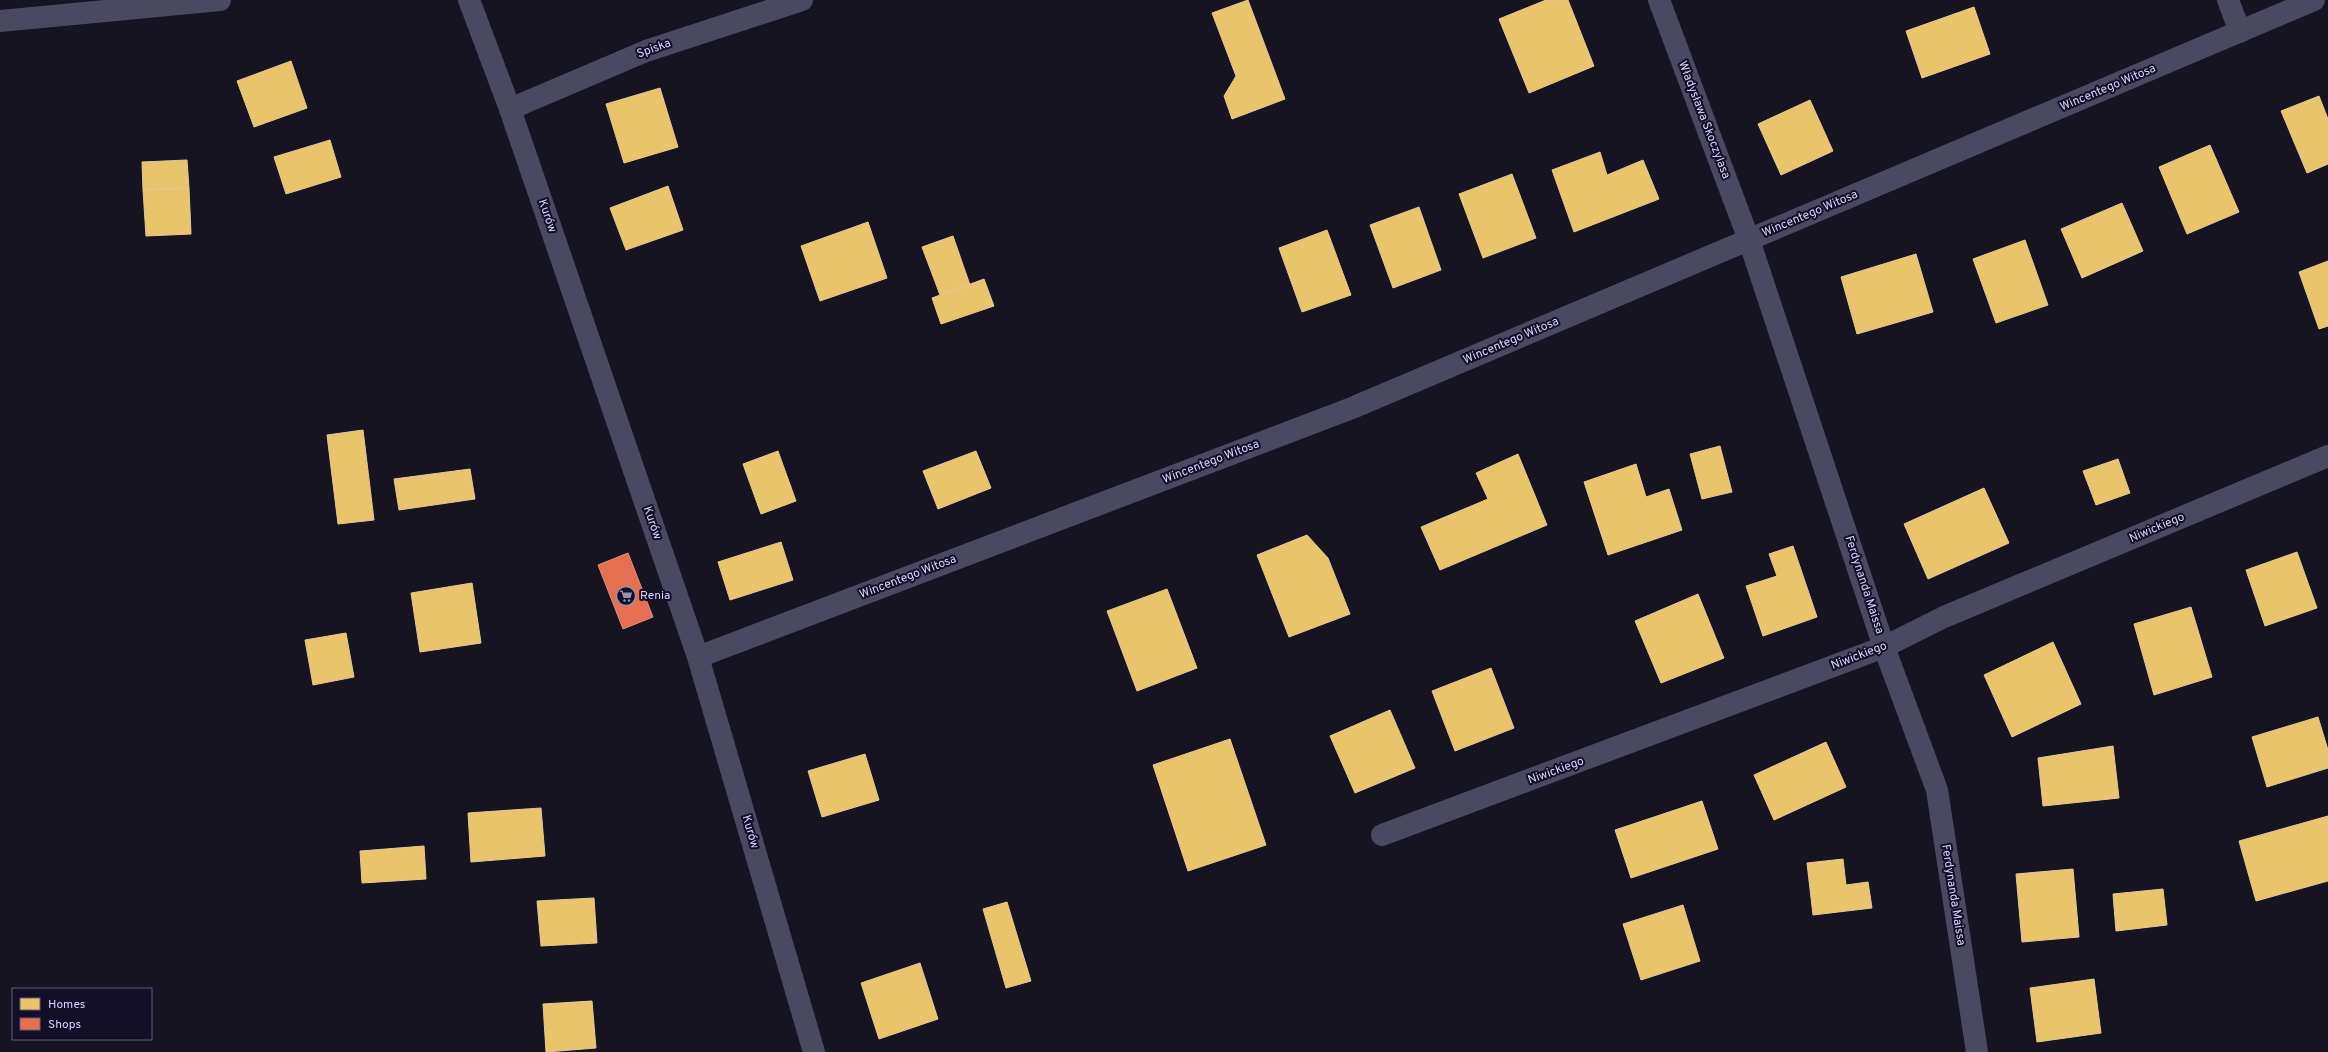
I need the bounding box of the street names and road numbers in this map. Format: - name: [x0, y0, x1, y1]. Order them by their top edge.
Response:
- street label: Spiska: [635, 35, 673, 63]
- street label: Władysława Skoczylasa: [1674, 59, 1734, 181]
- street label: Wincentego Witosa: [2058, 61, 2158, 115]
- street label: Wincentego Witosa: [1760, 187, 1860, 241]
- street label: Kurów: [534, 197, 560, 235]
- street label: Wincentego Witosa: [1461, 314, 1561, 368]
- street label: Wincentego Witosa: [1160, 436, 1262, 488]
- street label: Kurów: [639, 504, 665, 542]
- street label: Niwickiego: [2127, 509, 2187, 547]
- street label: Ferdynanda Maissa: [1841, 534, 1887, 636]
- street label: Wincentego Witosa: [857, 551, 959, 603]
- street label: Niwickiego: [1829, 638, 1890, 674]
- street label: Niwickiego: [1526, 753, 1587, 789]
- street label: Kurów: [738, 813, 763, 851]
- street label: Ferdynanda Maissa: [1937, 843, 1969, 947]

